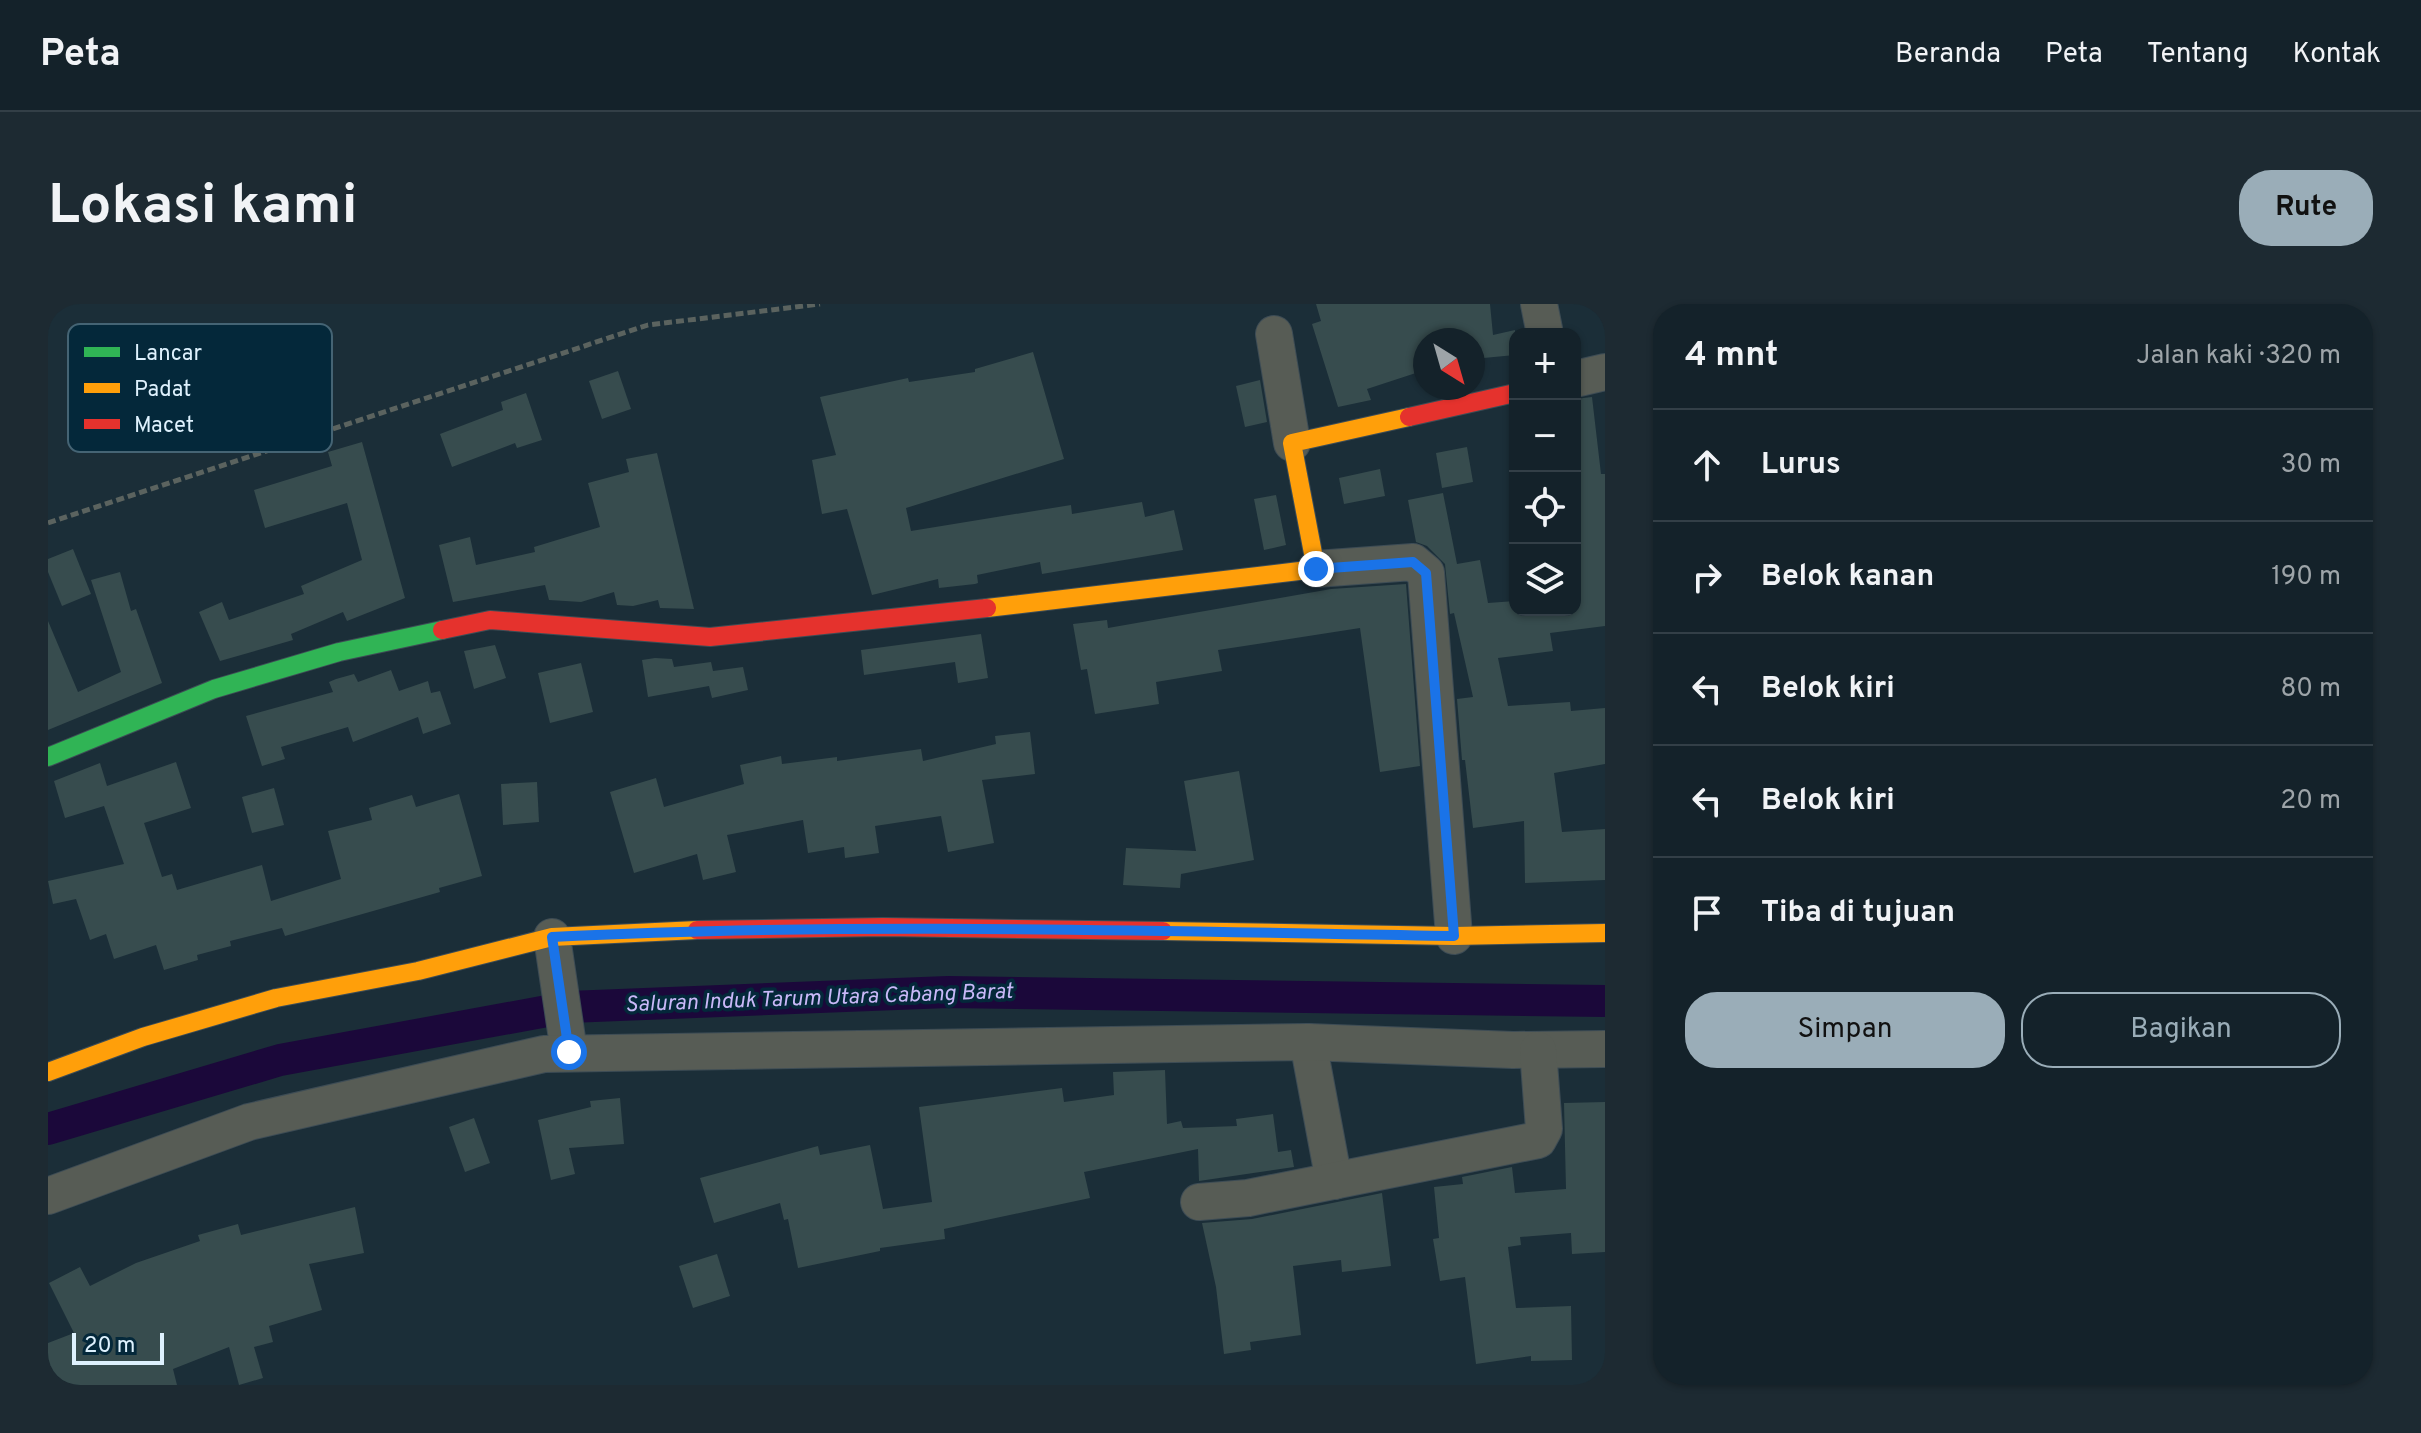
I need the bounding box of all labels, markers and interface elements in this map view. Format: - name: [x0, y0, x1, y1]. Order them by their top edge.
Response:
- text: Peta: [40, 31, 121, 80]
- text: Beranda: [1895, 37, 2001, 73]
- text: Peta: [2045, 37, 2103, 73]
- text: Tentang: [2147, 37, 2248, 73]
- text: Kontak: [2292, 37, 2381, 73]
- button: Rute: [2239, 170, 2373, 246]
- text: Lokasi kami: [48, 173, 357, 243]
- legend: [68, 324, 332, 452]
- north arrow: [1413, 328, 1485, 400]
- map controls: [1509, 328, 1581, 616]
- button: +: [1509, 328, 1581, 400]
- text: 4 mnt: [1685, 335, 1778, 378]
- text: Jalan kaki · 320 m: [2136, 340, 2341, 373]
- text: Lancar: [134, 341, 203, 368]
- text: Padat: [134, 377, 191, 404]
- button: −: [1509, 400, 1581, 472]
- text: Macet: [134, 413, 194, 440]
- icon: ahead: [1685, 443, 1729, 487]
- text: Lurus: [1761, 447, 1841, 484]
- text: 30 m: [2281, 449, 2341, 482]
- button: locate: [1509, 472, 1581, 544]
- button: layers: [1509, 544, 1581, 616]
- route end: [1298, 551, 1334, 587]
- icon: right: [1685, 555, 1729, 599]
- text: Belok kanan: [1761, 559, 1934, 596]
- text: 190 m: [2271, 561, 2341, 594]
- icon: left: [1685, 667, 1729, 711]
- text: Belok kiri: [1761, 671, 1895, 708]
- text: 80 m: [2281, 673, 2341, 706]
- icon: left: [1685, 779, 1729, 823]
- text: Belok kiri: [1761, 783, 1895, 820]
- text: 20 m: [2280, 785, 2341, 818]
- icon: arrive: [1685, 891, 1729, 935]
- text: Tiba di tujuan: [1761, 895, 1955, 932]
- water label: Saluran Induk Tarum Utara Cabang Barat: [625, 979, 1015, 1019]
- button: Simpan: [1685, 992, 2005, 1068]
- button: Bagikan: [2021, 992, 2341, 1068]
- route start: [551, 1034, 587, 1070]
- scale bar: [72, 1329, 164, 1365]
- text: 20 m: [84, 1333, 135, 1360]

